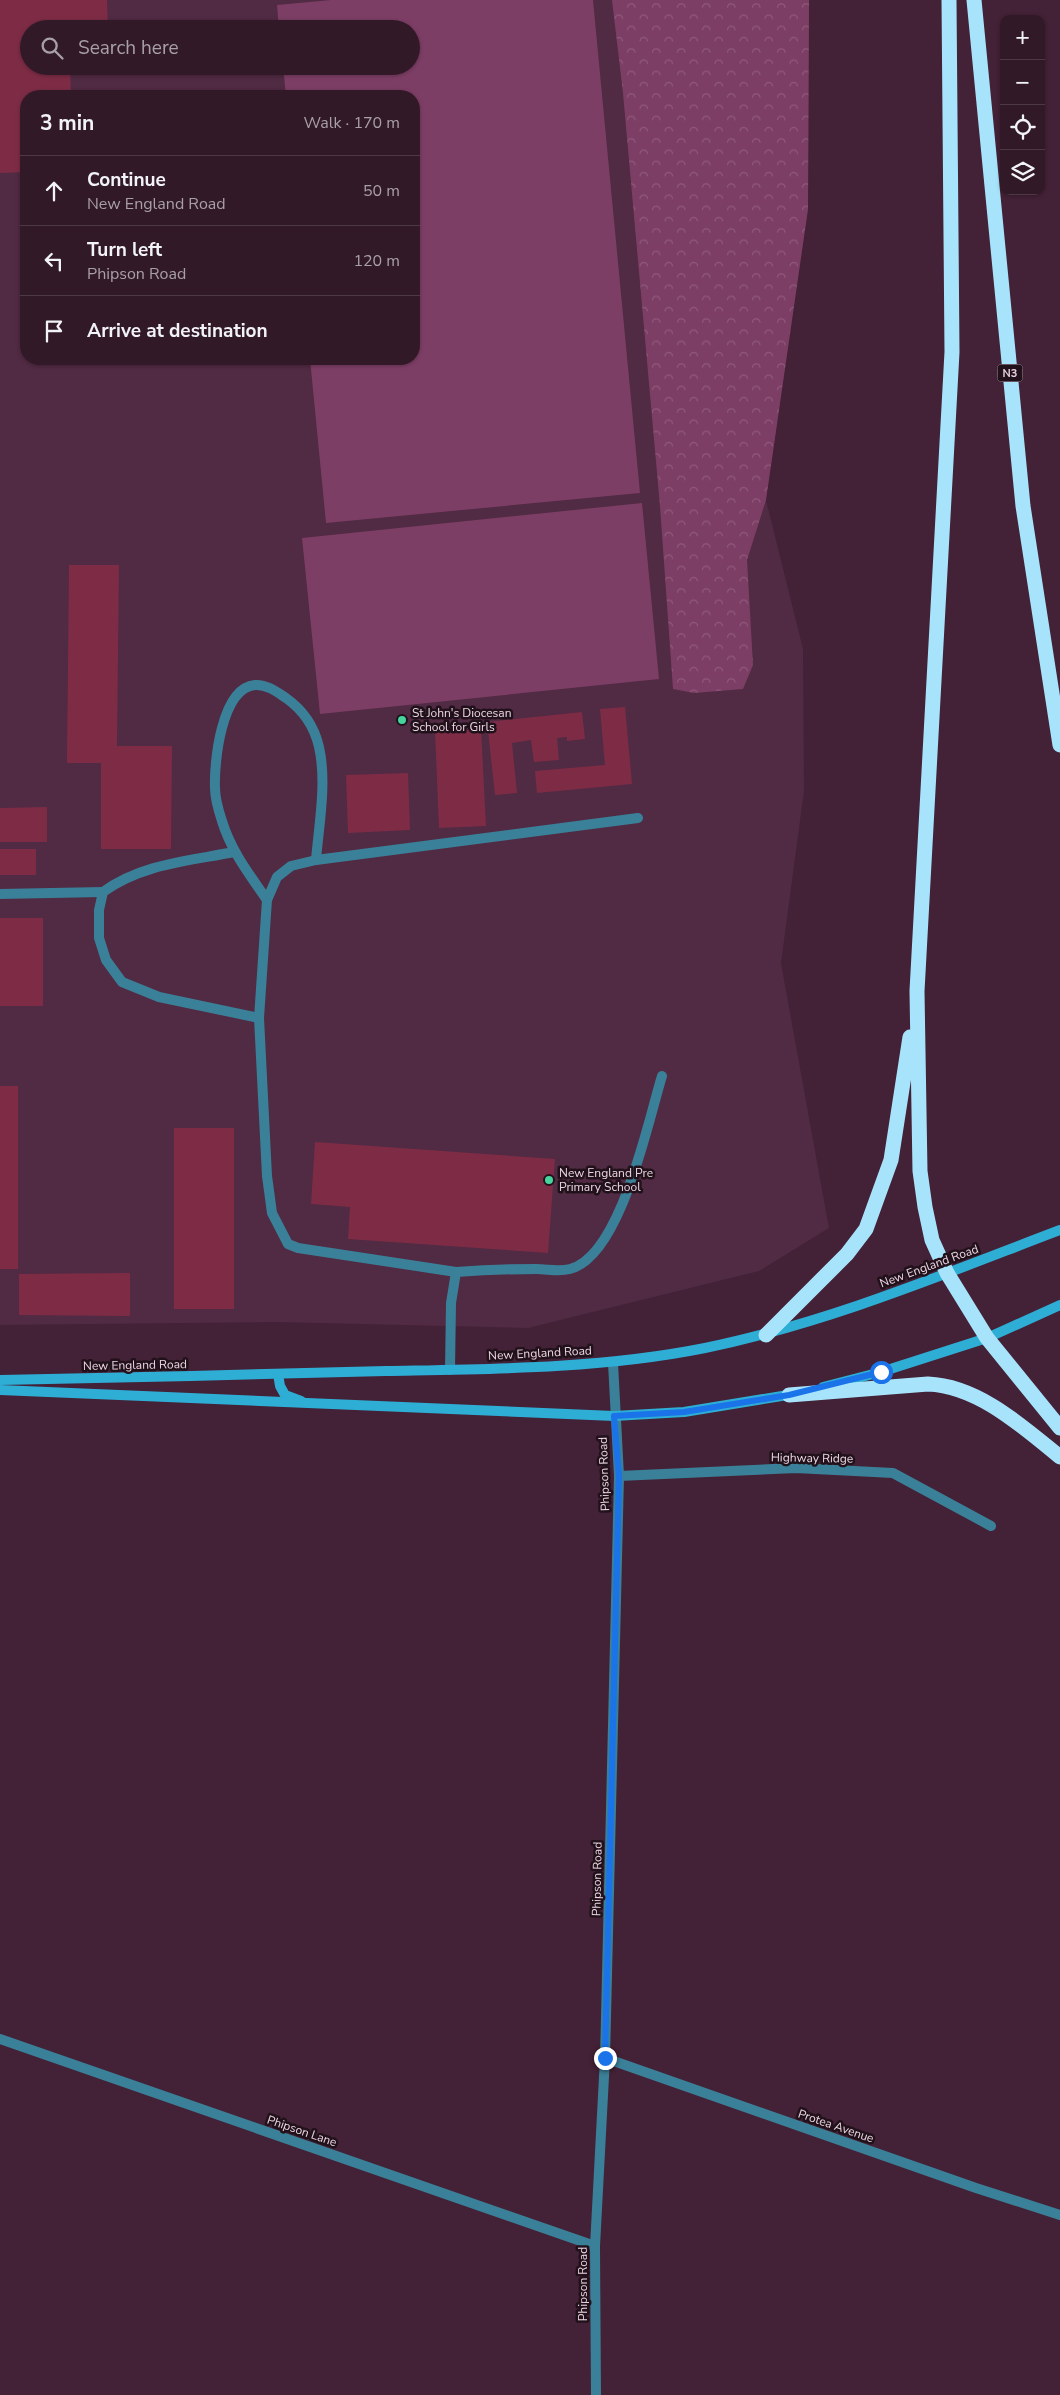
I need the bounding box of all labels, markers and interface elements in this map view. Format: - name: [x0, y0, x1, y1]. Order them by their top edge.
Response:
- map controls: [1000, 15, 1045, 195]
- button: +: [1000, 15, 1045, 60]
- search box: [20, 20, 420, 75]
- icon: search: [38, 34, 66, 62]
- text: Search here: [78, 35, 179, 61]
- button: −: [1000, 60, 1045, 105]
- button: locate: [1000, 105, 1045, 150]
- text: 3 min: [40, 109, 94, 137]
- text: Walk · 170 m: [304, 112, 400, 134]
- button: layers: [1000, 150, 1045, 195]
- text: Continue: [87, 167, 166, 193]
- icon: ahead: [40, 177, 68, 205]
- text: 50 m: [363, 180, 400, 202]
- text: New England Road: [87, 193, 226, 215]
- text: Turn left: [87, 237, 162, 263]
- icon: left: [40, 247, 68, 275]
- text: 120 m: [353, 250, 400, 272]
- text: Phipson Road: [87, 263, 186, 285]
- icon: arrive: [40, 317, 68, 345]
- text: Arrive at destination: [87, 318, 268, 344]
- road number: N3: [998, 364, 1022, 382]
- place label: St John's Diocesan School for Girls: [412, 705, 511, 735]
- marker: St John's Diocesan School for Girls: [396, 714, 408, 726]
- place label: New England Pre Primary School: [559, 1165, 653, 1195]
- marker: New England Pre Primary School: [543, 1174, 555, 1186]
- street label: New England Road: [877, 1241, 981, 1291]
- street label: New England Road: [488, 1342, 592, 1364]
- street label: New England Road: [83, 1356, 187, 1374]
- route start: [870, 1361, 893, 1384]
- street label: Phipson Road: [595, 1437, 613, 1511]
- street label: Highway Ridge: [771, 1449, 853, 1467]
- street label: Phipson Road: [588, 1842, 606, 1916]
- route end: [594, 2047, 617, 2070]
- street label: Protea Avenue: [796, 2106, 876, 2146]
- street label: Phipson Lane: [265, 2112, 339, 2150]
- street label: Phipson Road: [575, 2247, 591, 2321]

